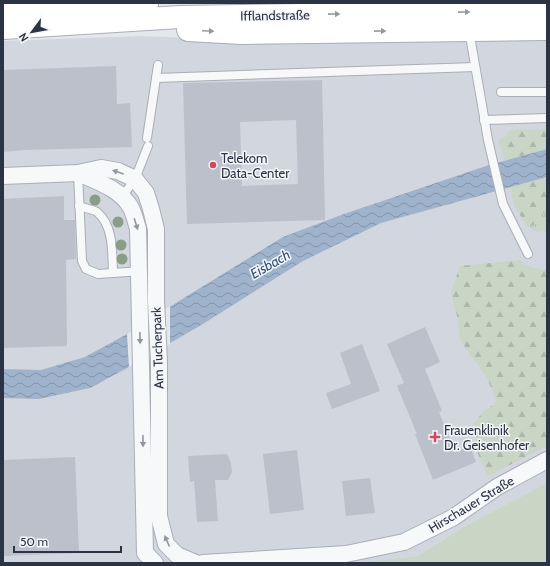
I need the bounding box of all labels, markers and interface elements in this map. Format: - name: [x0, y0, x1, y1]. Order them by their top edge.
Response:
- street label: Ifflandstraße: [240, 6, 310, 24]
- one-way arrow: [458, 9, 471, 15]
- one-way arrow: [328, 11, 341, 17]
- north arrow: [12, 12, 52, 52]
- one-way arrow: [202, 28, 214, 35]
- one-way arrow: [374, 28, 387, 34]
- text: N: [16, 30, 32, 44]
- place label: Telekom Data-Center: [221, 150, 290, 181]
- marker: Telekom Data-Center: [208, 160, 218, 170]
- one-way arrow: [111, 169, 123, 175]
- one-way arrow: [133, 218, 139, 230]
- water label: Eisbach: [247, 245, 293, 283]
- street label: Am Tucherpark: [148, 307, 166, 389]
- one-way arrow: [137, 332, 143, 345]
- place label: Frauenklinik Dr. Geisenhofer: [444, 422, 530, 453]
- marker: Frauenklinik Dr. Geisenhofer: [429, 431, 441, 443]
- one-way arrow: [140, 435, 146, 448]
- street label: Hirschauer Straße: [425, 472, 517, 536]
- scale bar: [14, 528, 121, 554]
- text: 50 m: [20, 534, 48, 549]
- one-way arrow: [163, 535, 170, 547]

